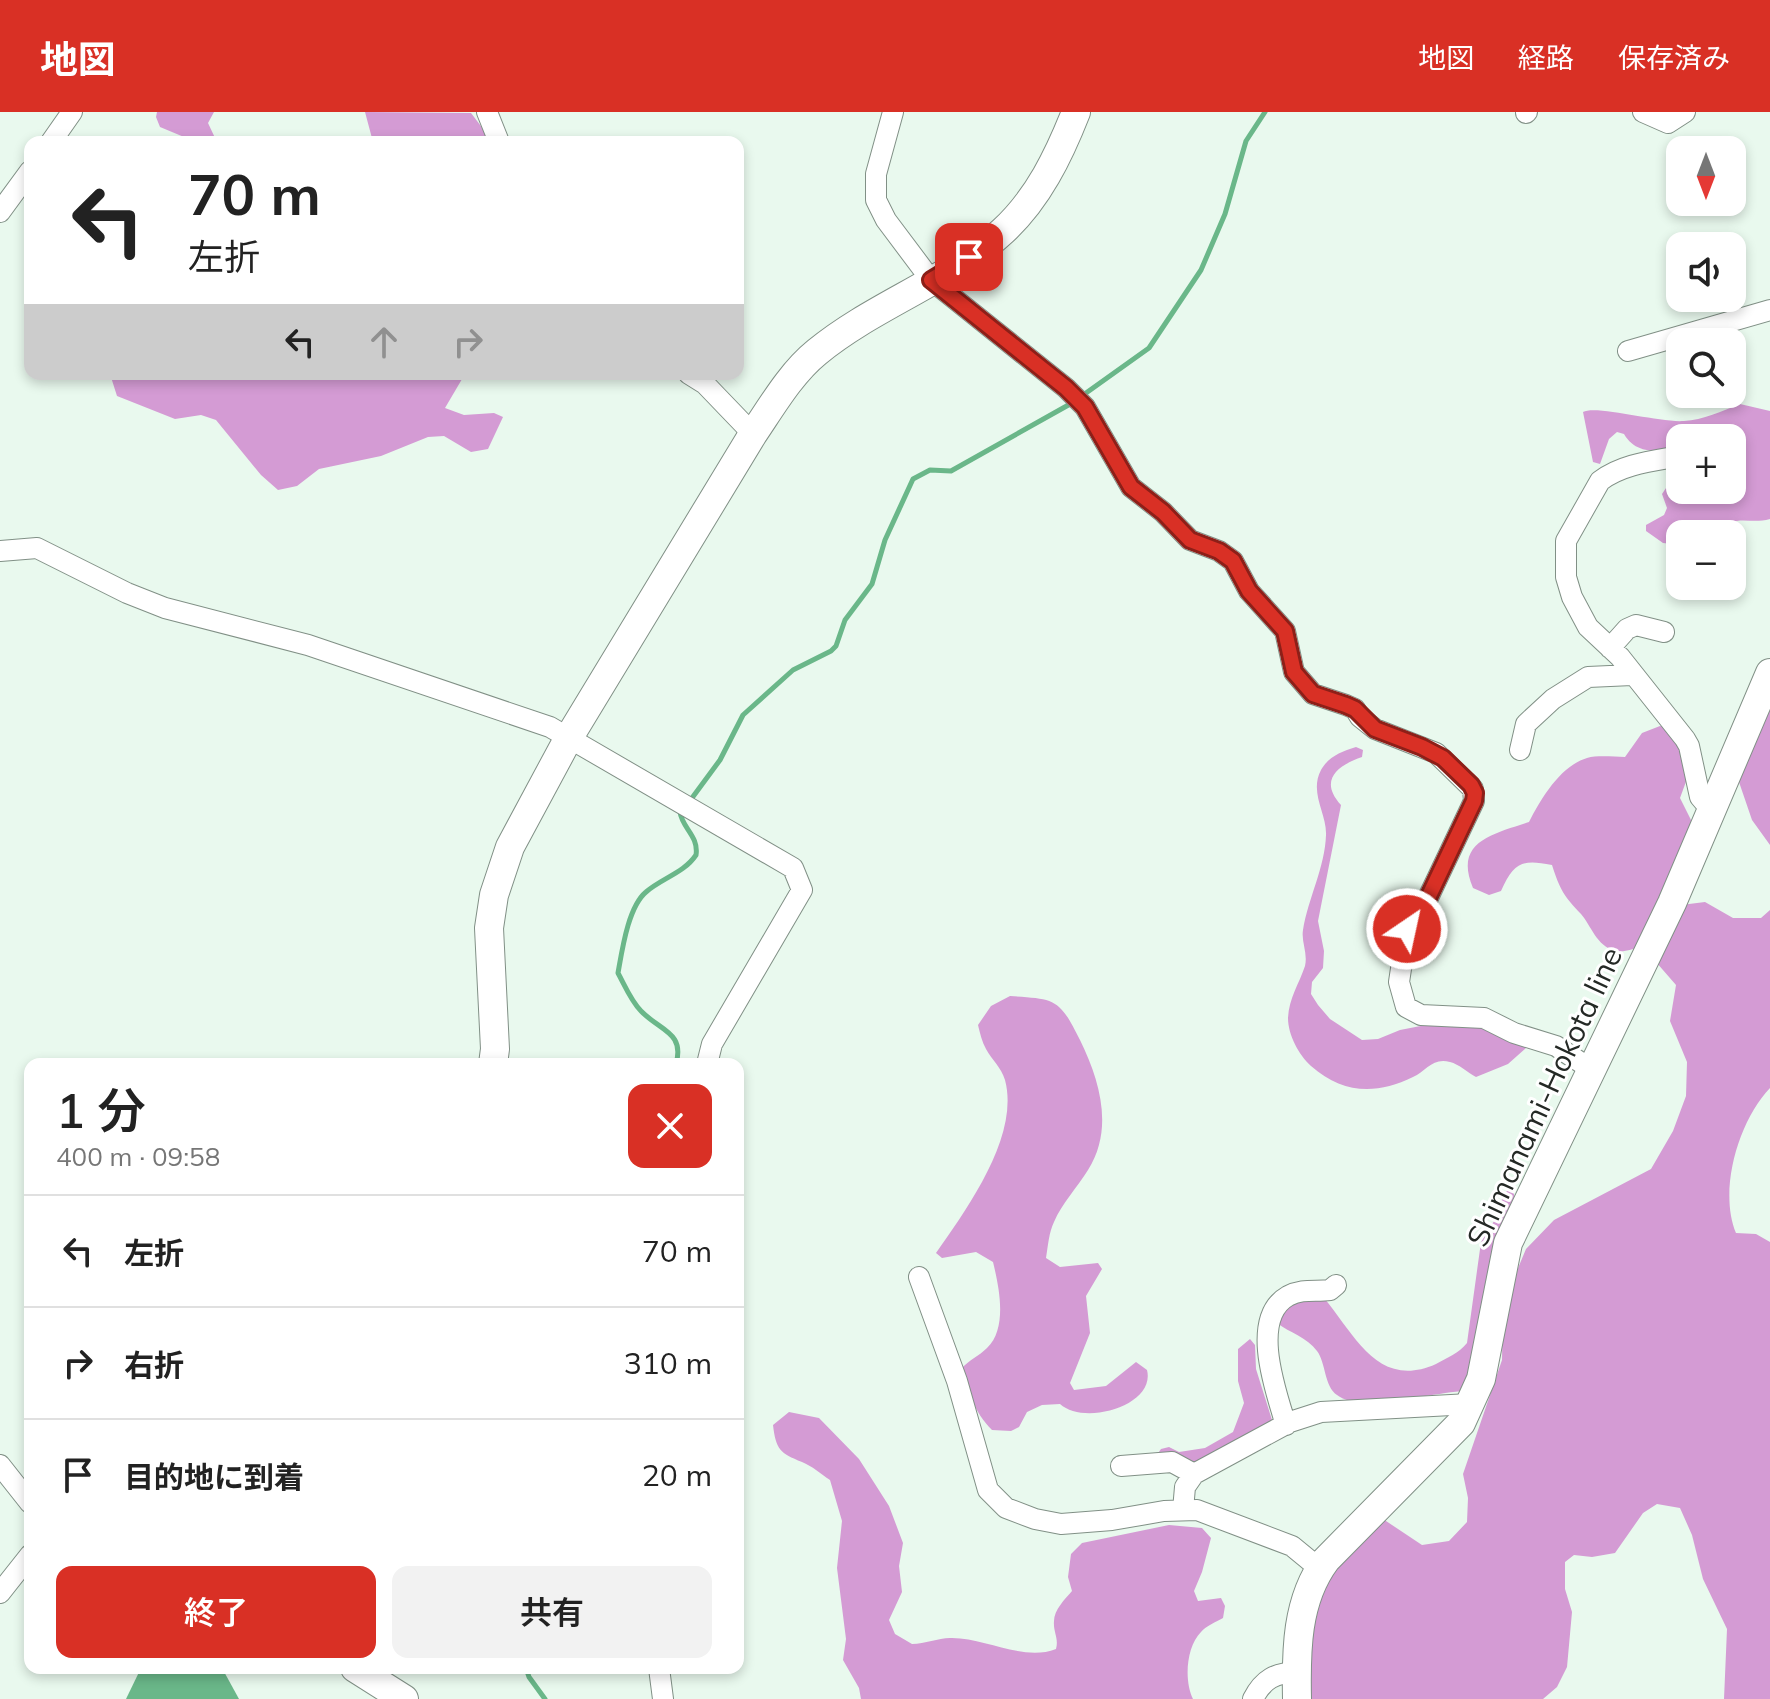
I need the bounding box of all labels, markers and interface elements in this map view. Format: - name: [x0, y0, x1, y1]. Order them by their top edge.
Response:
- text: 地図: [40, 35, 116, 83]
- text: 地図: [1418, 40, 1474, 75]
- text: 経路: [1518, 40, 1574, 75]
- text: 保存済み: [1618, 40, 1730, 75]
- north arrow: [1666, 136, 1746, 216]
- map controls: [1666, 136, 1746, 600]
- text: 70 m: [188, 159, 321, 229]
- icon: left: [56, 168, 160, 272]
- pin: [935, 223, 1003, 291]
- button: sound: [1666, 232, 1746, 312]
- text: 左折: [188, 234, 260, 279]
- icon: arrive: [947, 235, 991, 279]
- icon: left: [278, 320, 322, 364]
- icon: ahead: [362, 320, 406, 364]
- icon: right: [446, 320, 490, 364]
- button: search: [1666, 328, 1746, 408]
- button: +: [1666, 424, 1746, 504]
- button: −: [1666, 520, 1746, 600]
- position arrow: [1365, 887, 1449, 971]
- street label: Shimanami-Hokota line: [1458, 941, 1630, 1252]
- text: 1 分: [56, 1080, 146, 1140]
- button: close: [628, 1084, 712, 1168]
- text: 400 m · 09:58: [56, 1140, 220, 1173]
- icon: left: [56, 1229, 100, 1273]
- text: 70 m: [642, 1232, 712, 1270]
- text: 左折: [124, 1234, 184, 1272]
- icon: right: [56, 1341, 100, 1385]
- text: 310 m: [624, 1344, 712, 1382]
- text: 右折: [124, 1346, 184, 1384]
- icon: arrive: [56, 1453, 100, 1497]
- text: 20 m: [642, 1456, 712, 1494]
- text: 目的地に到着: [124, 1458, 304, 1496]
- button: 終了: [56, 1566, 376, 1658]
- button: 共有: [392, 1566, 712, 1658]

